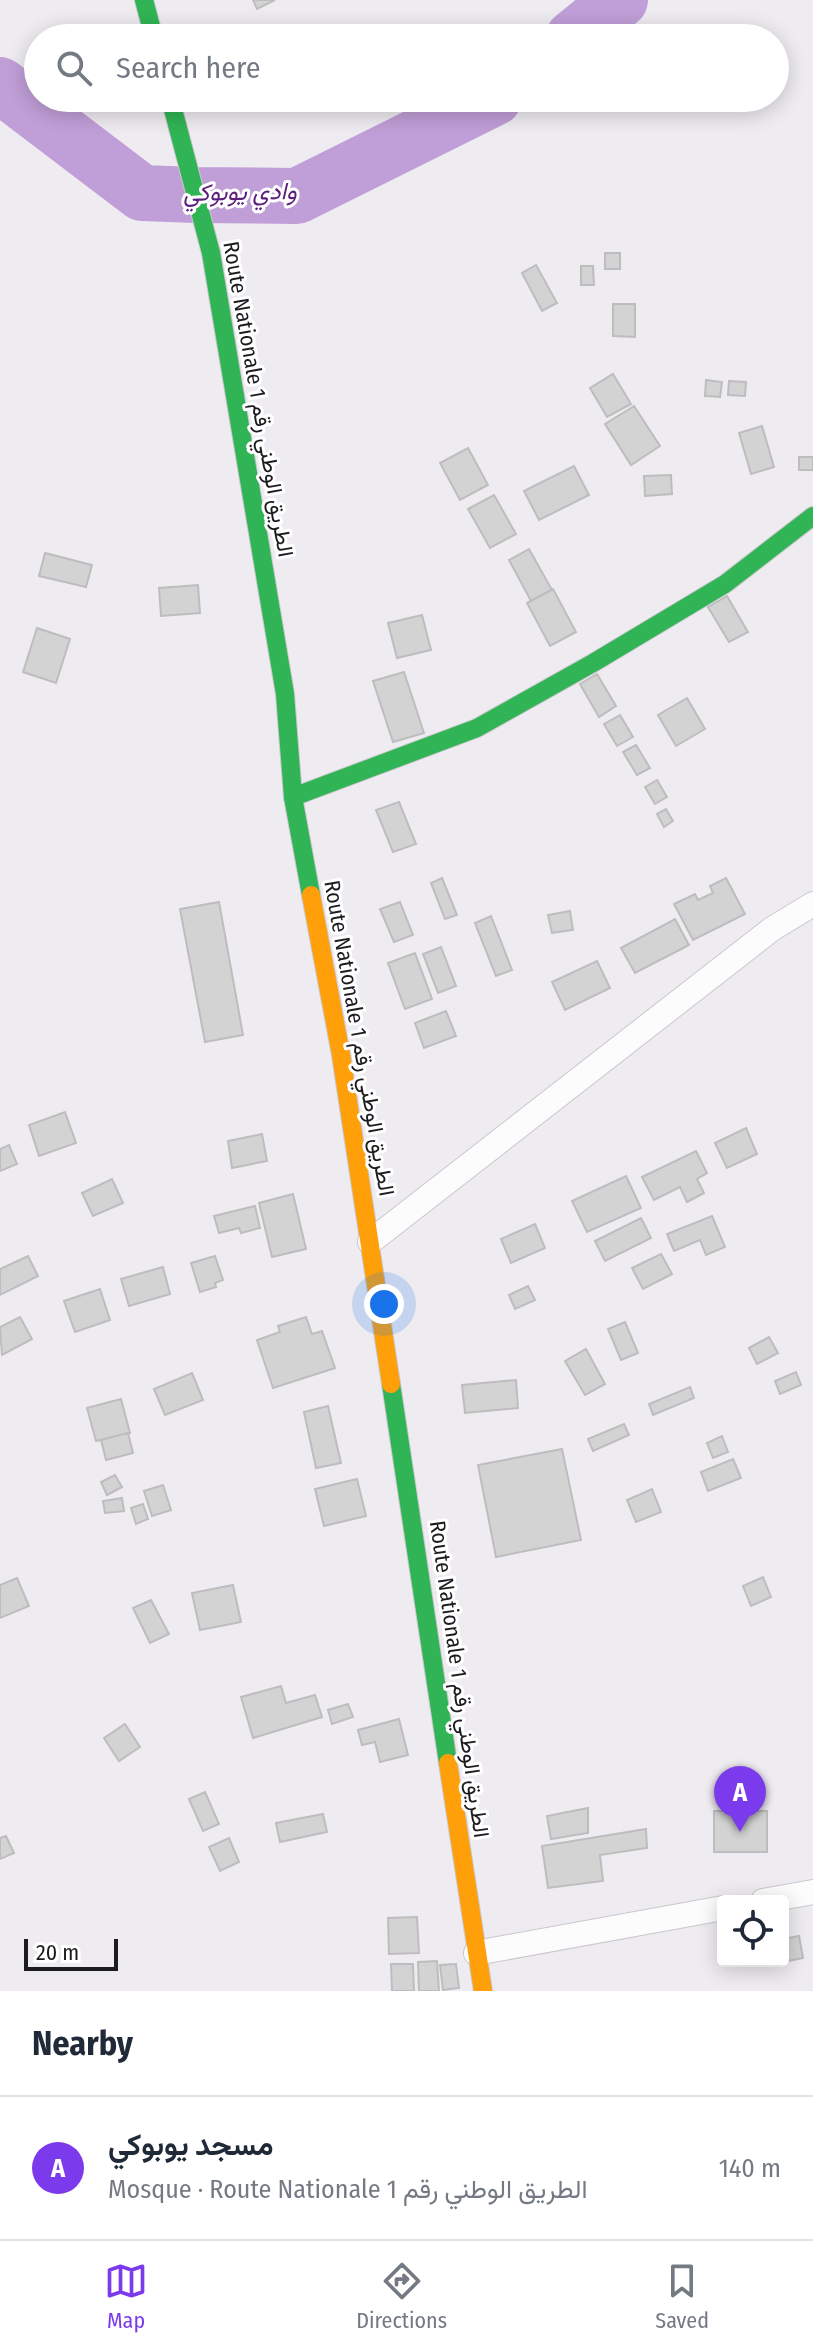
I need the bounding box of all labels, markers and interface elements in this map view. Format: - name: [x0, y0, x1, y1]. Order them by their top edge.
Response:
- search box: [24, 24, 789, 112]
- icon: search: [52, 46, 96, 90]
- text: Search here: [116, 50, 261, 86]
- water label: وادي يوبوكي: [183, 177, 297, 212]
- street label: Route Nationale الطريق الوطني رقم 1: [213, 239, 300, 560]
- street label: Route Nationale الطريق الوطني رقم 1: [314, 878, 401, 1199]
- your location: [364, 1284, 404, 1324]
- street label: Route Nationale الطريق الوطني رقم 1: [419, 1519, 495, 1840]
- pin: A: [714, 1766, 766, 1832]
- map controls: [717, 1895, 789, 1967]
- button: locate: [717, 1895, 789, 1967]
- scale bar: [24, 1935, 118, 1971]
- text: 20 m: [36, 1939, 79, 1966]
- text: Nearby: [32, 2023, 133, 2064]
- text: مسجد يوبوكي: [108, 2127, 273, 2163]
- text: A: [51, 2153, 65, 2184]
- text: 140 m: [719, 2153, 781, 2184]
- text: Mosque · Route Nationale الطريق الوطني رقم 1: [108, 2174, 588, 2205]
- tab: Map: [104, 2259, 148, 2334]
- tab: Directions: [356, 2259, 447, 2334]
- tab: Saved: [655, 2259, 709, 2334]

